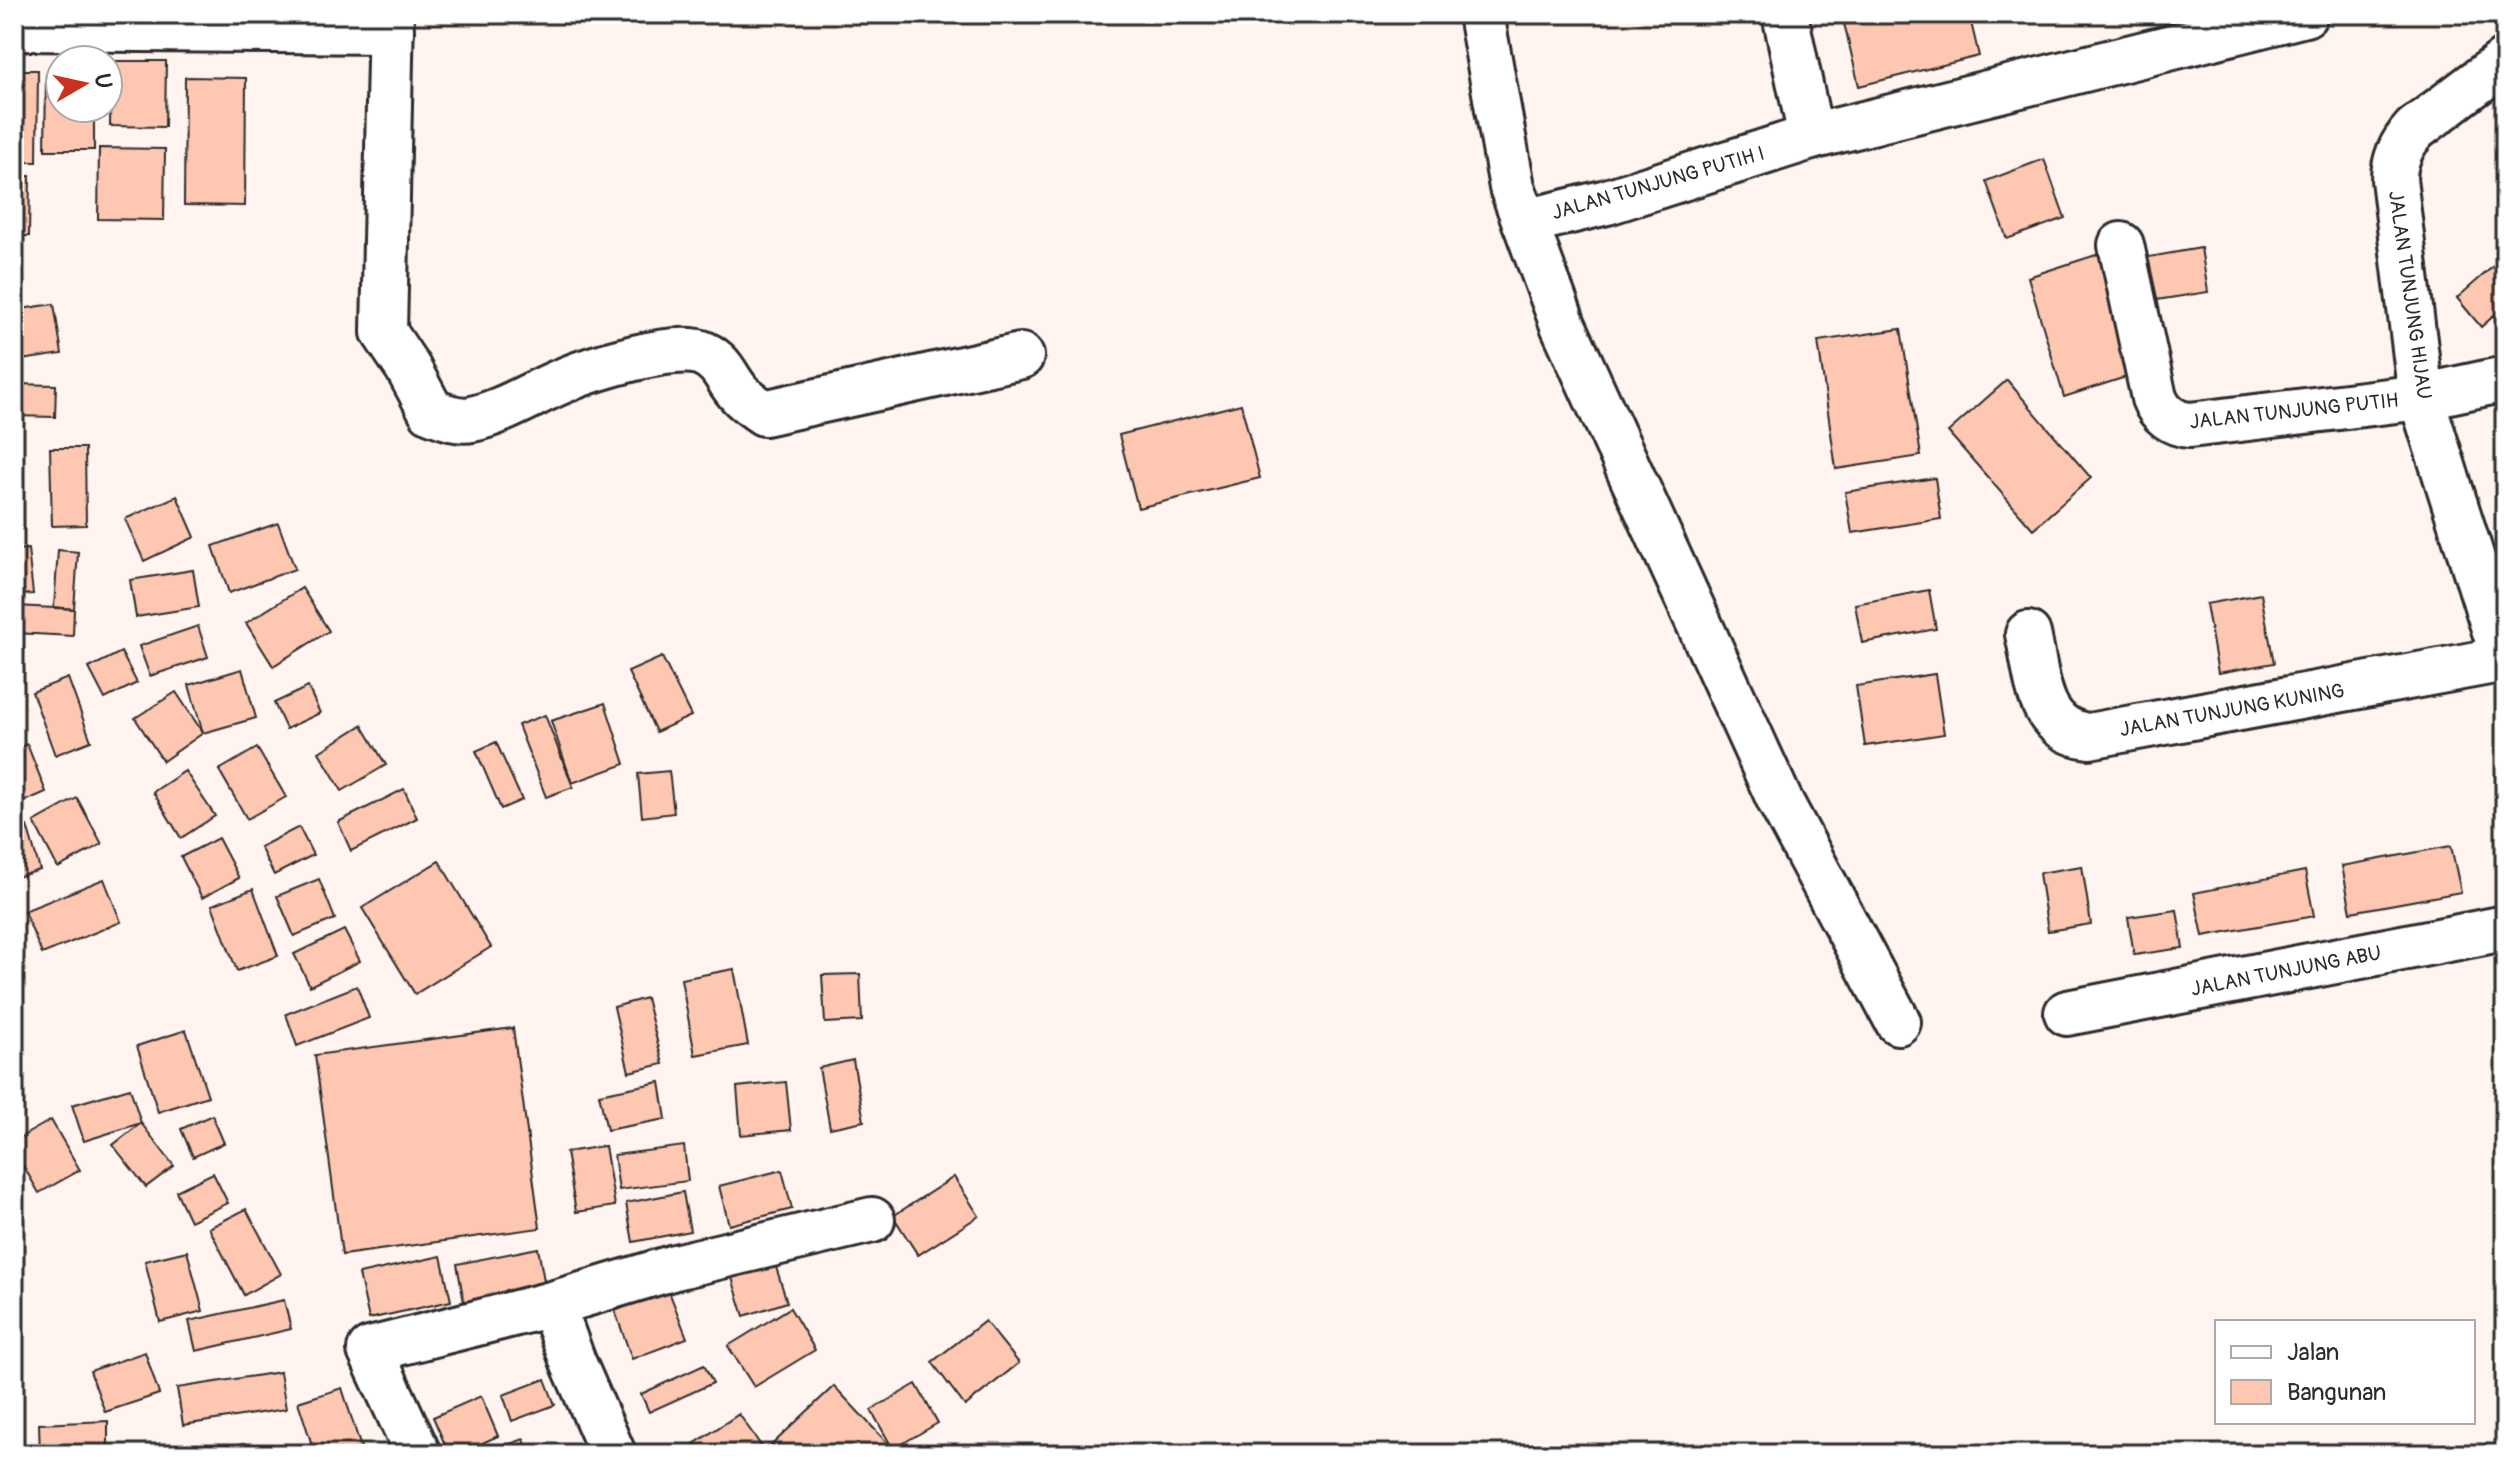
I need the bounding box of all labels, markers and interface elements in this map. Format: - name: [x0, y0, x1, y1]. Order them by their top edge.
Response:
- north arrow: [44, 44, 124, 124]
- text: U: [88, 72, 118, 90]
- street label: JALAN TUNJUNG PUTIH I: [1549, 141, 1767, 225]
- street label: JALAN TUNJUNG HIJAU: [2383, 189, 2437, 401]
- street label: JALAN TUNJUNG PUTIH: [2188, 388, 2400, 434]
- street label: JALAN TUNJUNG KUNING: [2118, 678, 2346, 742]
- street label: JALAN TUNJUNG ABU: [2189, 940, 2383, 1002]
- legend: [2215, 1320, 2475, 1424]
- text: Jalan: [2287, 1338, 2339, 1367]
- text: Bangunan: [2287, 1378, 2386, 1407]

